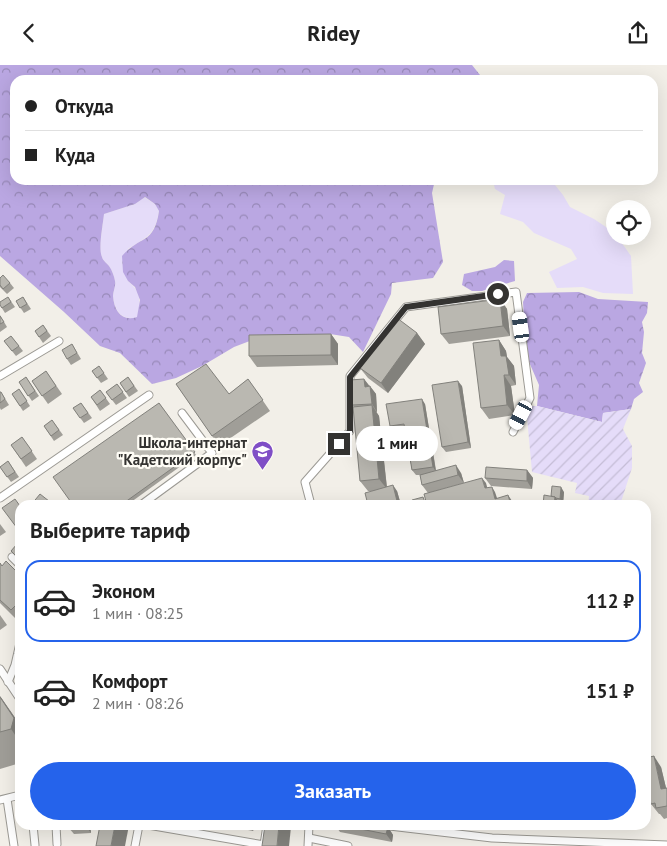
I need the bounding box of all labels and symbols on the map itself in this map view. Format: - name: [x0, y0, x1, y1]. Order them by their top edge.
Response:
- route start: [487, 283, 509, 305]
- car: [511, 311, 530, 343]
- car: [507, 398, 534, 432]
- callout: 1 мин: [356, 427, 439, 461]
- place label: Школа-интернат "Кадетский корпус": [117, 433, 248, 469]
- route end: [328, 433, 350, 455]
- school or university icon: Школа-интернат "Кадетский корпус": [251, 440, 275, 471]

